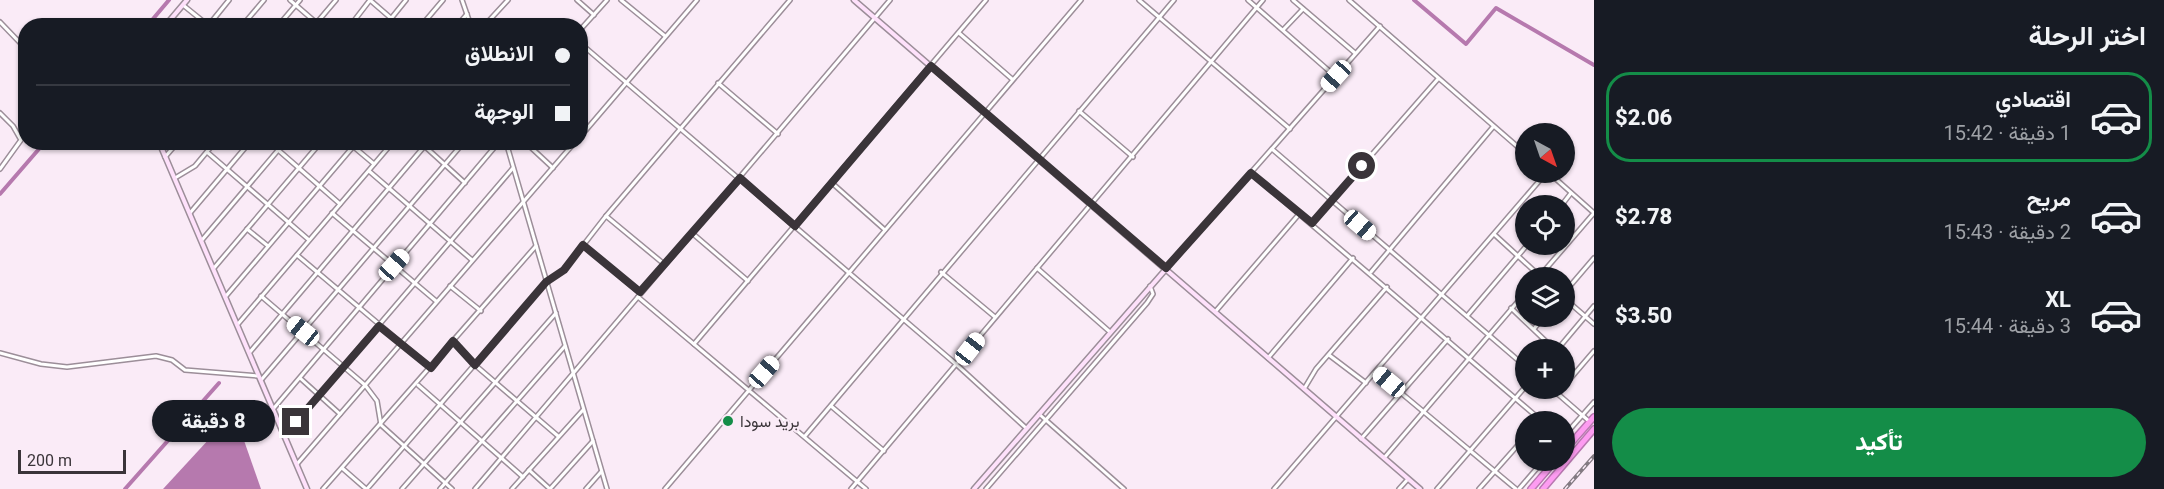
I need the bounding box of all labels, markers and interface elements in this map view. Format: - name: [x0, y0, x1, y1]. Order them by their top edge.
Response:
- text: اختر الرحلة: [2029, 20, 2146, 52]
- text: الانطلاق: [465, 41, 534, 66]
- car: [1317, 57, 1355, 95]
- text: اقتصادي: [1995, 87, 2071, 112]
- icon: car: [2089, 90, 2143, 144]
- text: الوجهة: [474, 99, 534, 124]
- text: $2.06: [1615, 105, 1672, 130]
- text: 1 دقيقة · 15:42: [1944, 121, 2071, 145]
- north arrow: [1515, 123, 1575, 183]
- map controls: [1515, 123, 1575, 471]
- route start: [1348, 152, 1375, 179]
- text: مريح: [2027, 186, 2071, 211]
- icon: car: [2089, 189, 2143, 243]
- button: locate: [1515, 195, 1575, 255]
- text: $2.78: [1615, 204, 1672, 229]
- car: [1341, 206, 1379, 244]
- text: 2 دقيقة · 15:43: [1944, 220, 2071, 244]
- car: [375, 246, 413, 284]
- button: layers: [1515, 267, 1575, 327]
- text: XL: [2045, 287, 2071, 312]
- icon: car: [2089, 288, 2143, 342]
- text: $3.50: [1615, 303, 1672, 328]
- car: [283, 313, 323, 349]
- text: 3 دقيقة · 15:44: [1944, 314, 2071, 338]
- car: [952, 329, 988, 369]
- button: +: [1515, 339, 1575, 399]
- car: [745, 353, 783, 391]
- car: [1369, 364, 1409, 400]
- callout: 8 دقيقة: [152, 401, 275, 443]
- route end: [282, 408, 309, 435]
- button: تأكيد: [1612, 408, 2146, 477]
- text: 8 دقيقة: [182, 409, 245, 433]
- button: −: [1515, 411, 1575, 471]
- place label: بريد سودا: [740, 412, 799, 432]
- marker: بريد سودا: [721, 414, 735, 428]
- scale bar: [18, 447, 126, 474]
- text: 200 m: [27, 451, 72, 470]

